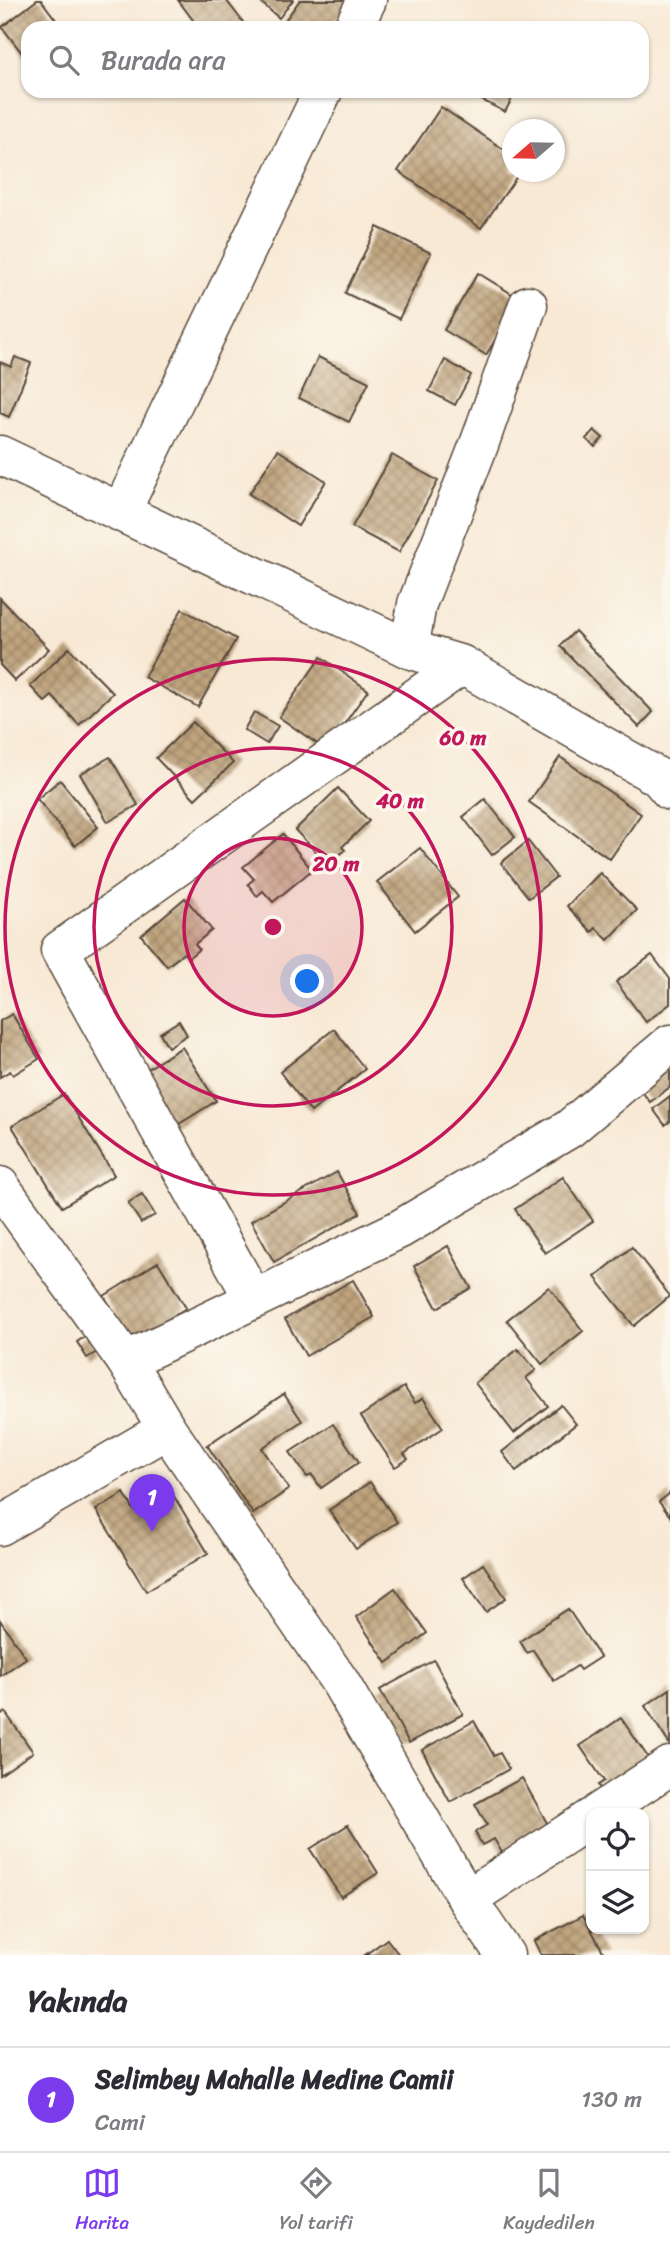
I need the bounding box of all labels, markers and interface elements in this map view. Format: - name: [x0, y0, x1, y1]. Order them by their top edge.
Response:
- search box: [21, 21, 649, 98]
- text: Burada ara: [101, 37, 225, 83]
- icon: search: [45, 41, 83, 79]
- north arrow: [502, 119, 565, 182]
- text: 60 m: [439, 719, 487, 757]
- text: 40 m: [375, 782, 425, 820]
- text: 20 m: [312, 845, 360, 883]
- centre of rings: [261, 915, 285, 939]
- your location: [290, 964, 324, 998]
- pin: 1: [129, 1474, 175, 1532]
- map controls: [586, 1808, 649, 1934]
- button: locate: [586, 1808, 649, 1871]
- button: layers: [586, 1871, 649, 1934]
- text: Yakında: [28, 1974, 128, 2028]
- text: Selimbey Mahalle Medine Camii: [95, 2056, 453, 2102]
- text: 1: [46, 2079, 56, 2120]
- text: 130 m: [581, 2079, 642, 2120]
- text: Cami: [95, 2102, 145, 2143]
- tab: Harita: [75, 2164, 129, 2239]
- tab: Yol tarifi: [280, 2164, 353, 2239]
- tab: Kaydedilen: [503, 2164, 595, 2239]

